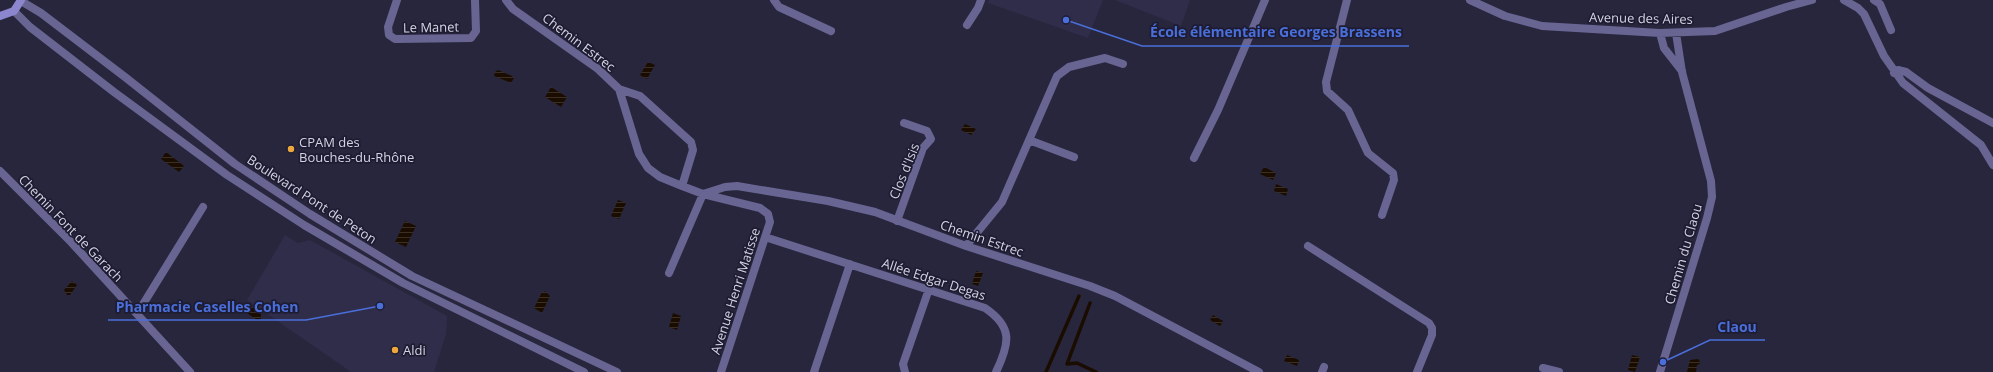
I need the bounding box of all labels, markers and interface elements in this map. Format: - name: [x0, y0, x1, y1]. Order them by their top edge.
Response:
- street label: Avenue des Aires: [1589, 8, 1693, 28]
- street label: Chemin Estrec: [539, 9, 619, 75]
- street label: Le Manet: [403, 18, 460, 36]
- callout: École élémentaire Georges Brassens: [1142, 20, 1409, 46]
- text: École élémentaire Georges Brassens: [1150, 22, 1402, 41]
- place label: CPAM des Bouches-du-Rhône: [299, 133, 414, 166]
- street label: Clos d'Isis: [885, 140, 923, 202]
- marker: CPAM des Bouches-du-Rhône: [286, 144, 296, 154]
- street label: Boulevard Pont de Peton: [244, 150, 380, 248]
- street label: Chemin Font de Garach: [15, 170, 127, 286]
- street label: Chemin du Claou: [1660, 202, 1706, 306]
- street label: Chemin Estrec: [938, 215, 1026, 261]
- street label: Avenue Henri Matisse: [706, 225, 764, 357]
- street label: Allée Edgar Degas: [880, 254, 988, 304]
- callout: Pharmacie Caselles Cohen: [108, 294, 306, 320]
- text: Pharmacie Caselles Cohen: [116, 297, 298, 316]
- callout: Claou: [1710, 314, 1765, 340]
- text: Claou: [1717, 317, 1757, 336]
- place label: Aldi: [403, 341, 426, 359]
- marker: Aldi: [390, 345, 400, 355]

